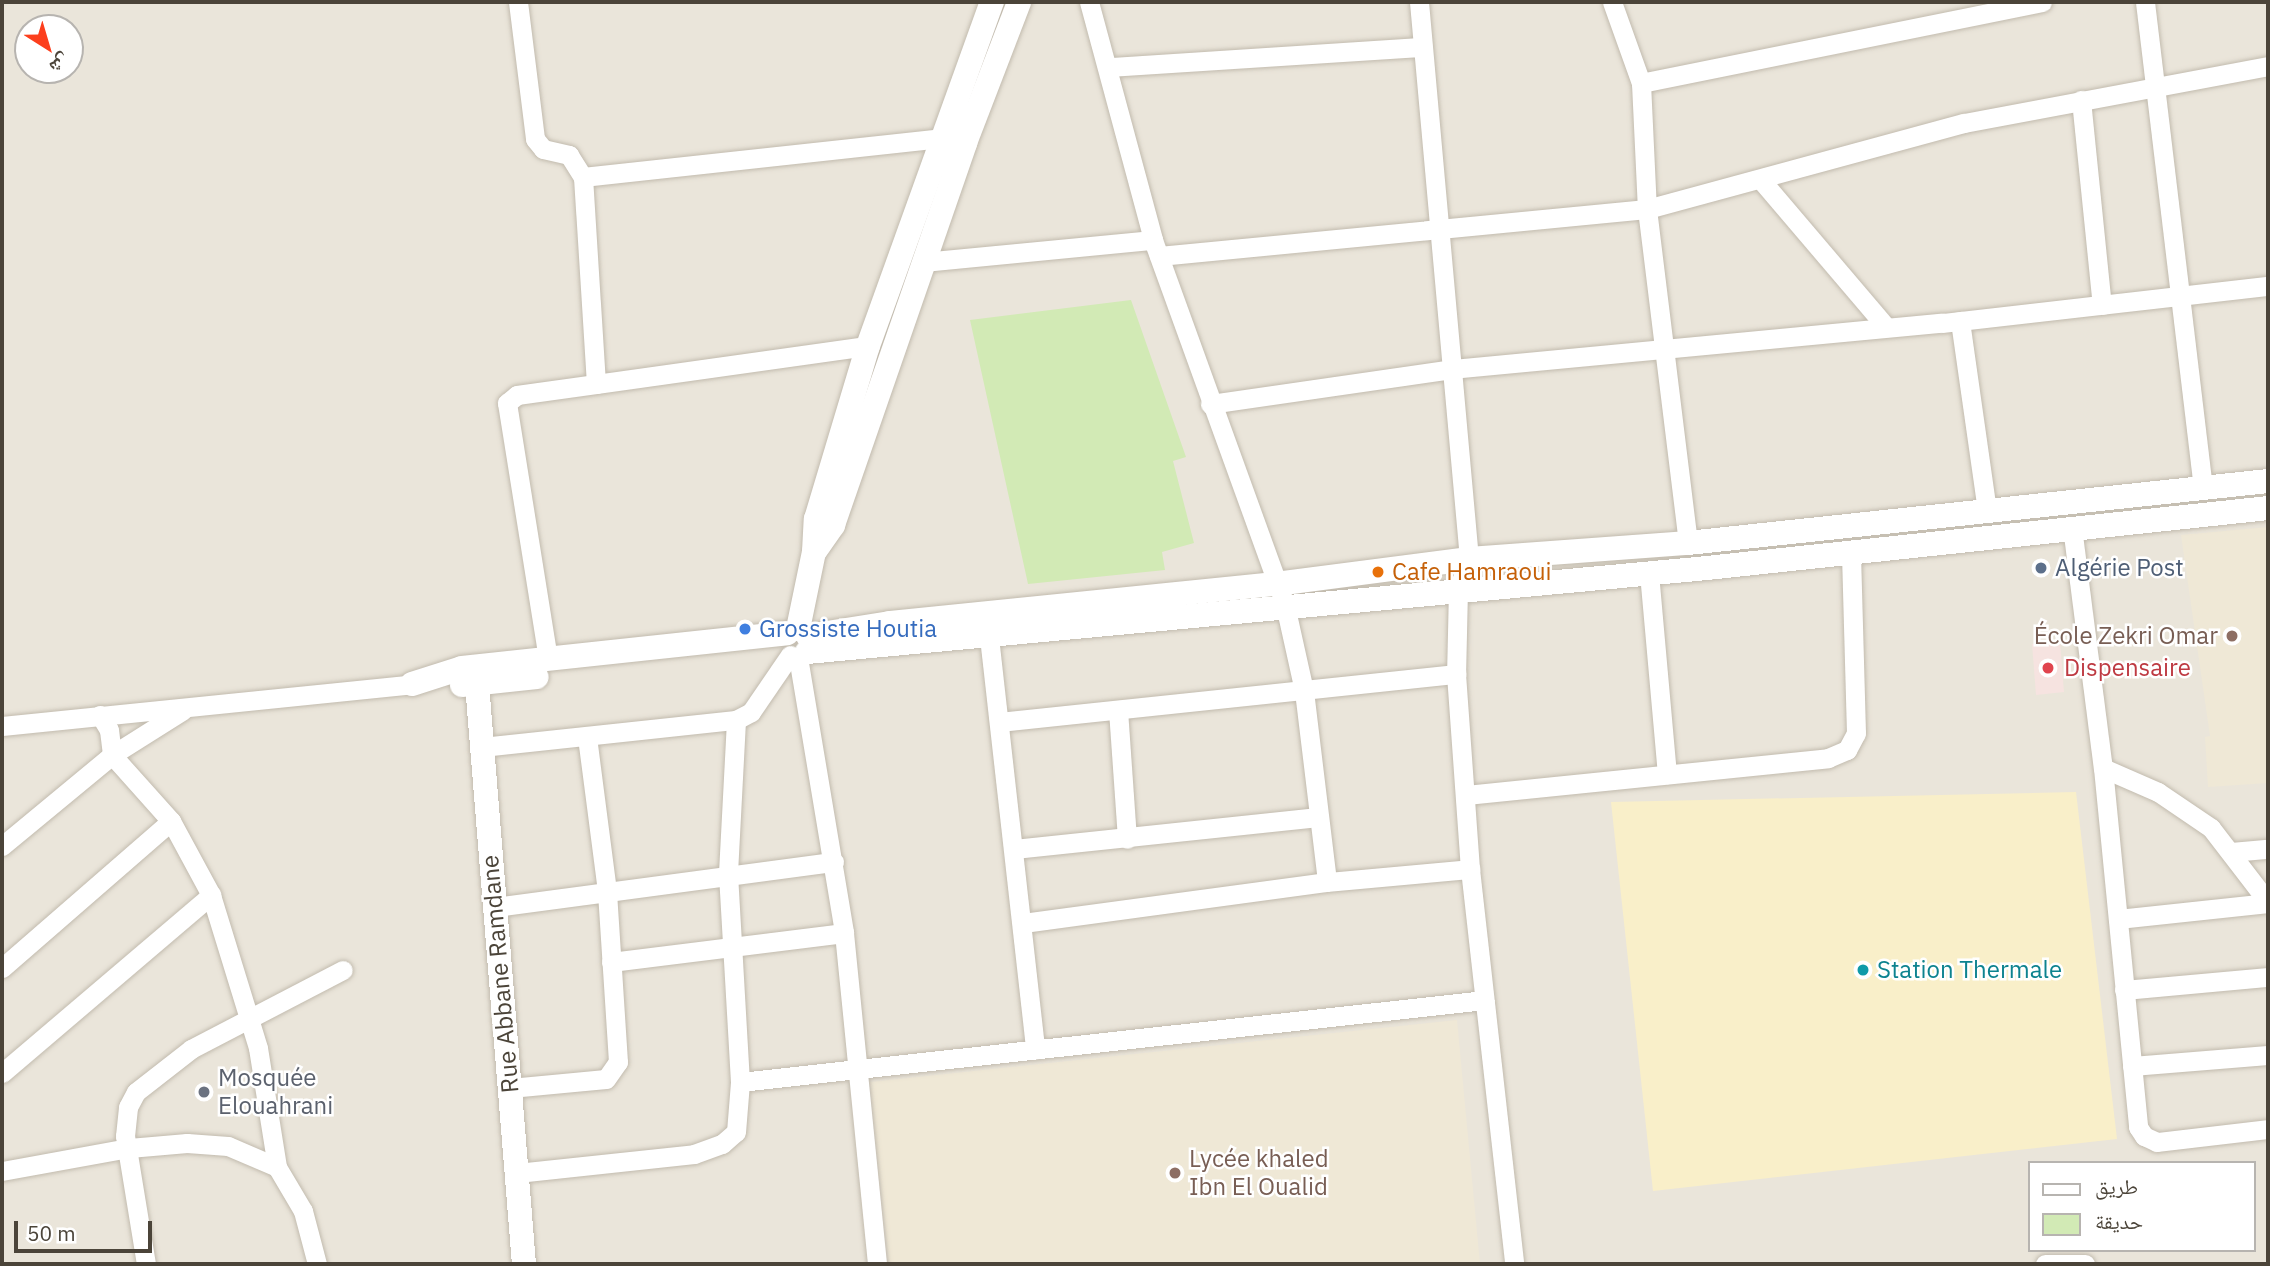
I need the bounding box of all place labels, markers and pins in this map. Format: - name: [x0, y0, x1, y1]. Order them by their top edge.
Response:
- place label: Algérie Post: [2055, 554, 2184, 582]
- place label: Cafe Hamraoui: [1392, 558, 1552, 586]
- marker: Algérie Post: [2033, 560, 2049, 576]
- marker: Cafe Hamraoui: [1370, 564, 1386, 580]
- place label: Grossiste Houtia: [759, 615, 937, 643]
- marker: Grossiste Houtia: [737, 621, 753, 637]
- place label: École Zekri Omar: [2034, 622, 2218, 650]
- marker: École Zekri Omar: [2224, 628, 2240, 644]
- place label: Dispensaire: [2064, 654, 2191, 682]
- marker: Dispensaire: [2038, 658, 2058, 678]
- place label: Station Thermale: [1877, 956, 2062, 984]
- marker: Station Thermale: [1855, 962, 1871, 978]
- place label: Mosquée Elouahrani: [218, 1064, 333, 1120]
- marker: Mosquée Elouahrani: [196, 1084, 212, 1100]
- place label: Lycée khaled Ibn El Oualid: [1189, 1145, 1329, 1201]
- marker: Lycée khaled Ibn El Oualid: [1167, 1165, 1183, 1181]

